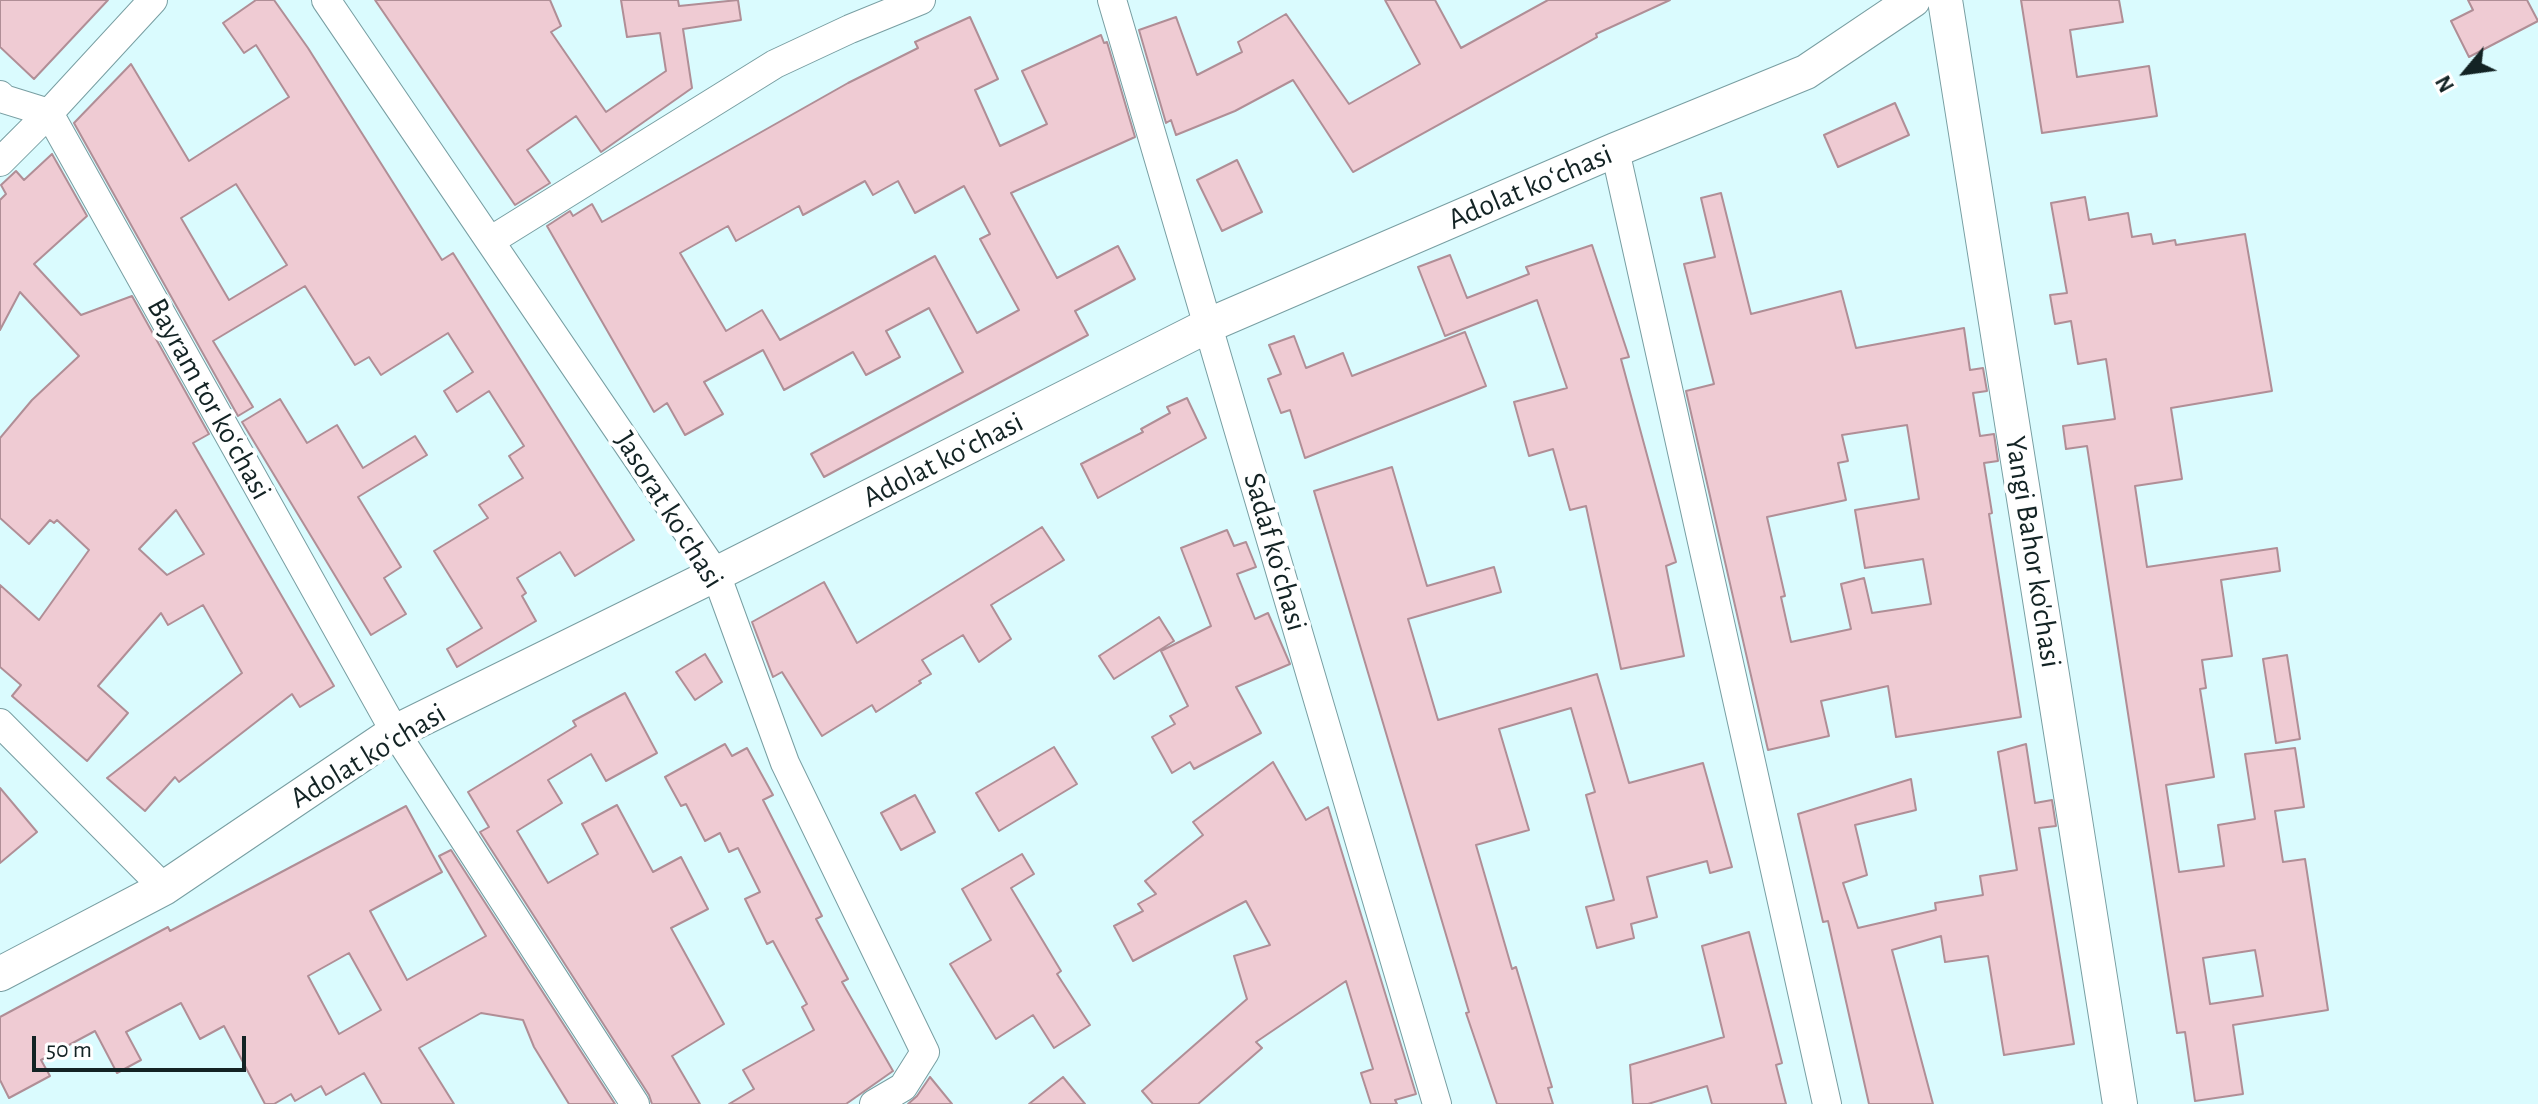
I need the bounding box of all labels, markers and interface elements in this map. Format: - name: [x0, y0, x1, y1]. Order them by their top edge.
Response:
- north arrow: [2426, 32, 2506, 112]
- text: N: [2432, 72, 2458, 96]
- street label: Adolat koʻchasi: [1442, 136, 1618, 238]
- street label: Bayram tor koʻchasi: [139, 292, 279, 506]
- street label: Adolat koʻchasi: [857, 404, 1029, 516]
- street label: Jasorat koʻchasi: [607, 425, 731, 595]
- street label: Yangi Bahor ko'chasi: [1997, 434, 2069, 670]
- street label: Sadaf koʻchasi: [1235, 469, 1315, 635]
- street label: Adolat koʻchasi: [284, 695, 452, 817]
- scale bar: [36, 1020, 250, 1070]
- text: 50 m: [46, 1038, 92, 1062]

